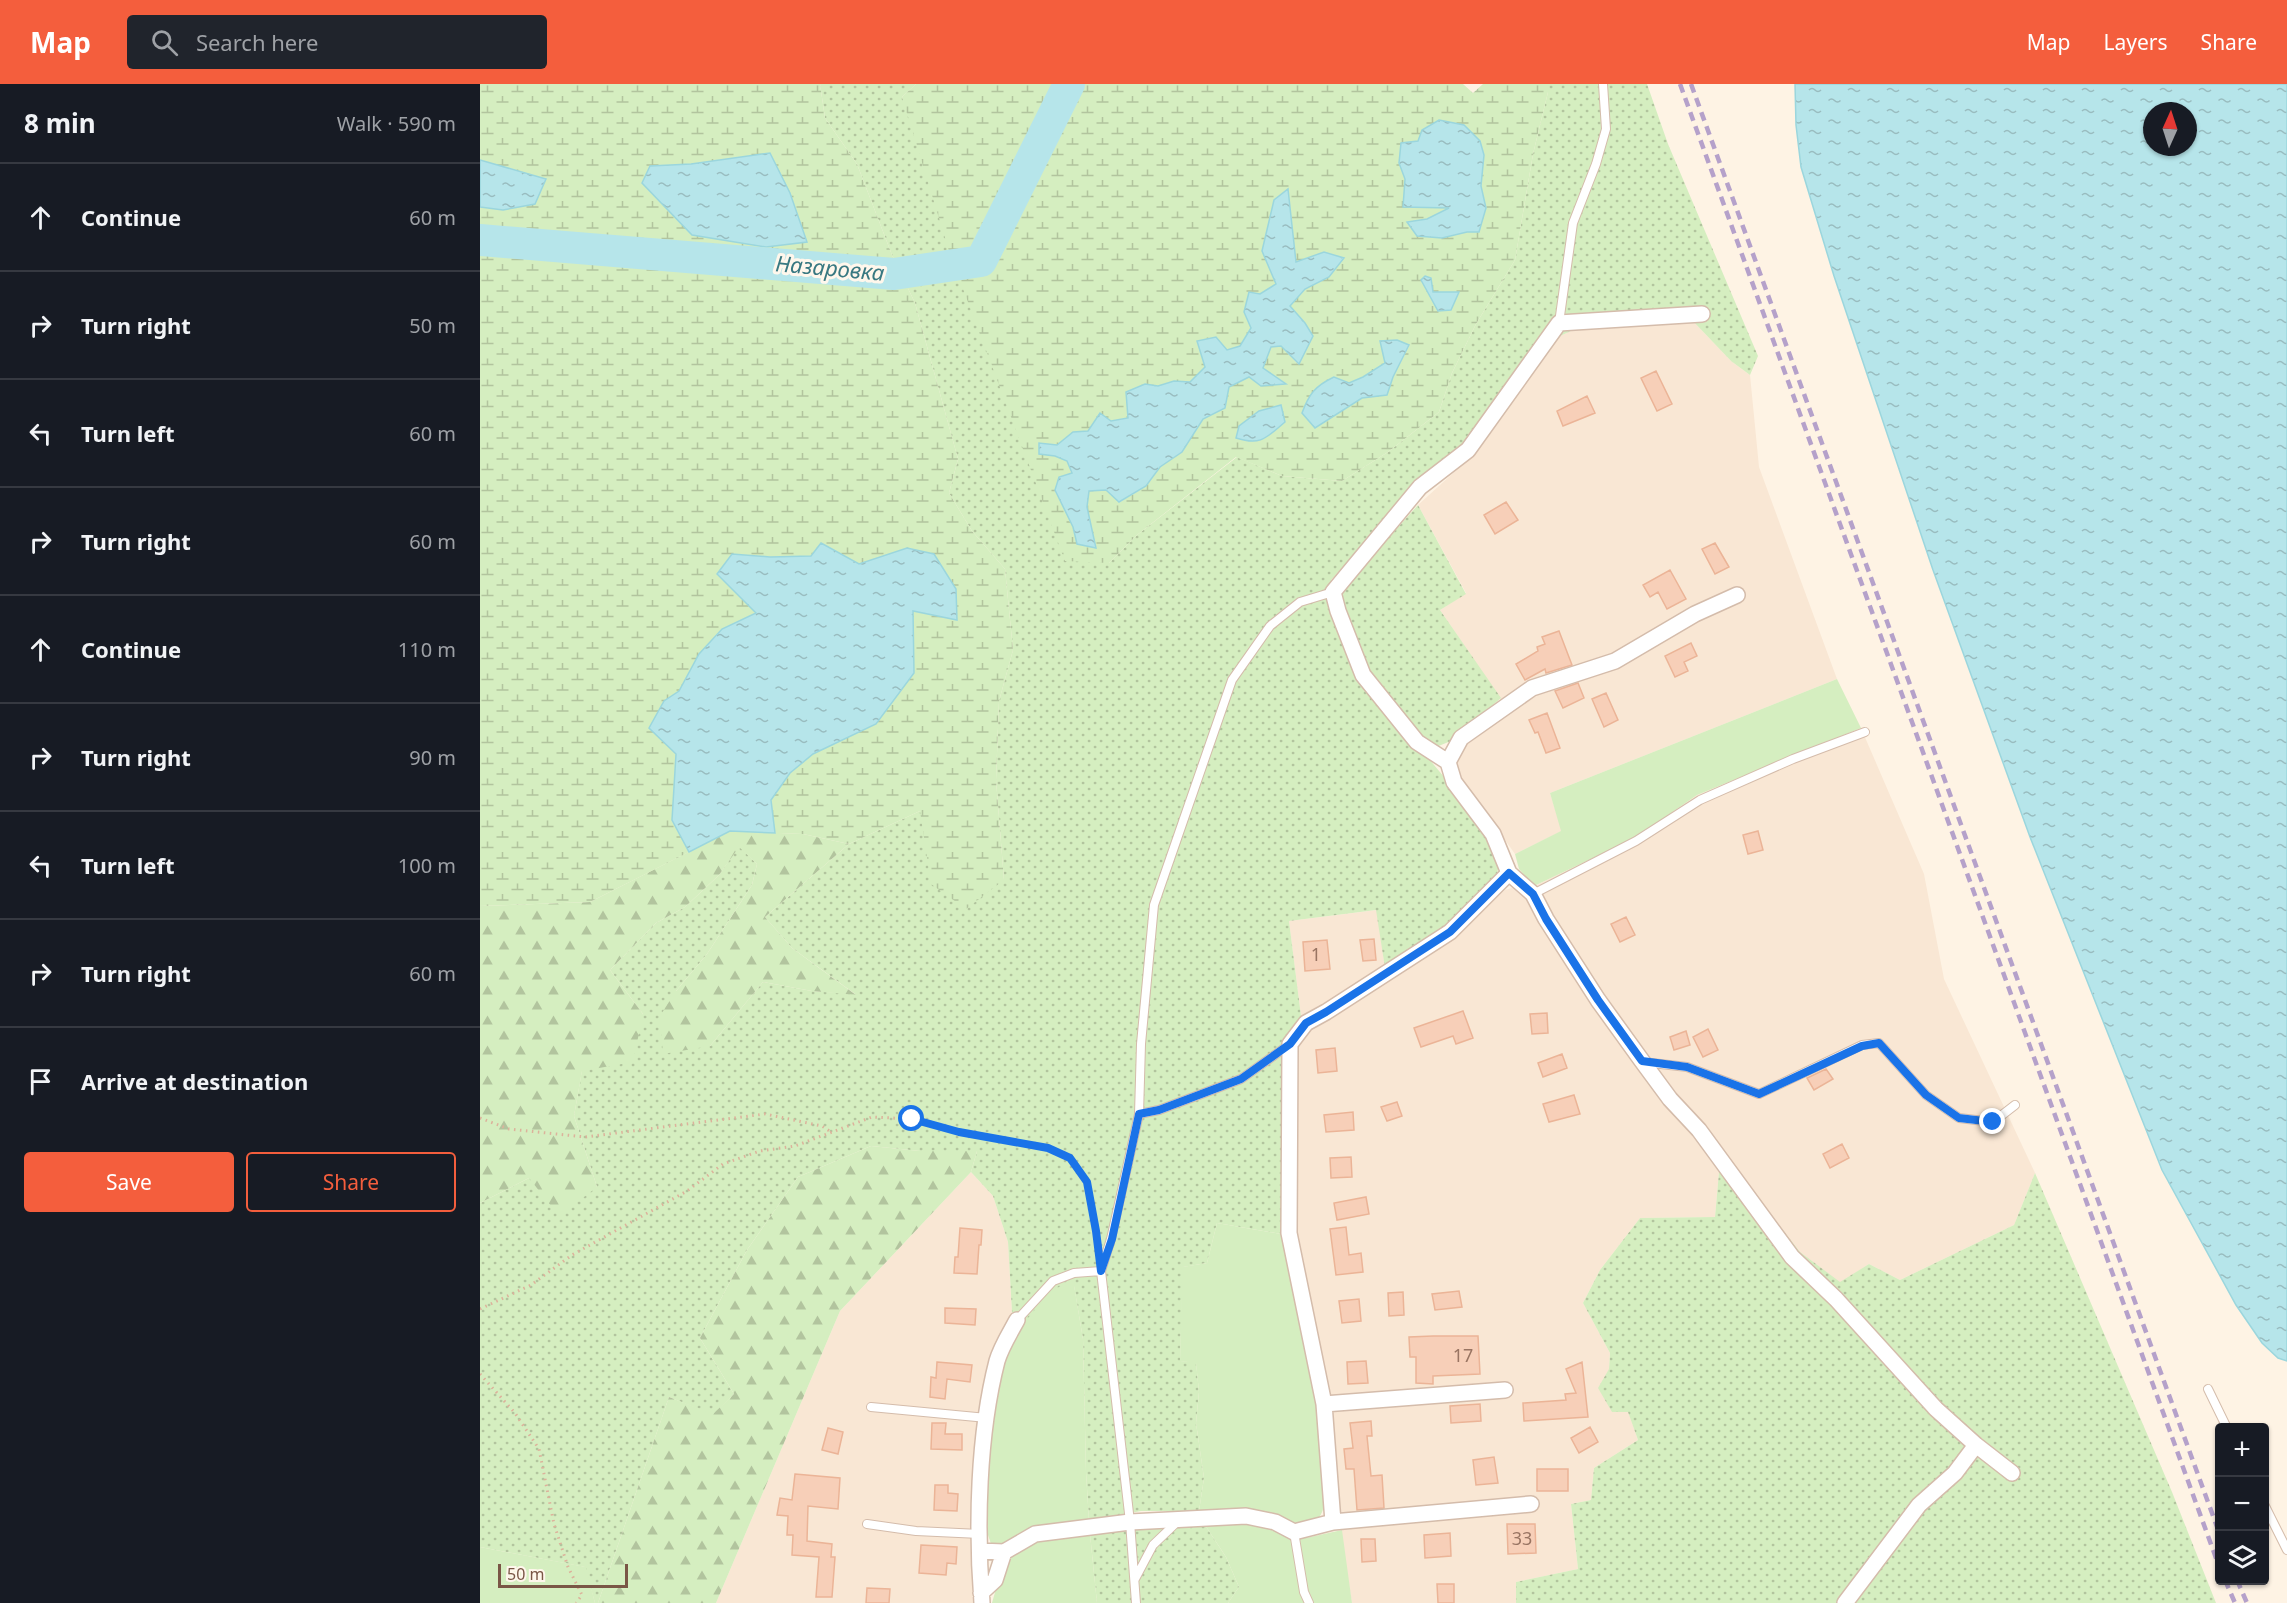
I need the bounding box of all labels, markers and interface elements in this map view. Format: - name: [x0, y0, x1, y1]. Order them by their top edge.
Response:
- search box: [127, 15, 547, 69]
- text: Map: [30, 23, 91, 61]
- icon: search: [148, 26, 181, 59]
- text: Search here: [196, 27, 318, 57]
- text: Map: [2027, 28, 2071, 56]
- text: Layers: [2104, 28, 2168, 56]
- text: Share: [2201, 28, 2257, 56]
- north arrow: [2143, 102, 2197, 156]
- text: 8 min: [24, 105, 96, 141]
- text: Walk · 590 m: [337, 110, 456, 137]
- icon: ahead: [24, 201, 57, 234]
- text: Continue: [81, 202, 181, 232]
- text: 60 m: [409, 204, 456, 231]
- water label: Назаровка: [775, 247, 886, 287]
- icon: right: [24, 309, 57, 342]
- text: Turn right: [81, 310, 191, 340]
- text: 50 m: [409, 312, 456, 339]
- icon: left: [24, 417, 57, 450]
- text: Turn left: [81, 418, 175, 448]
- text: 60 m: [409, 420, 456, 447]
- icon: right: [24, 525, 57, 558]
- text: Turn right: [81, 526, 191, 556]
- text: 60 m: [409, 528, 456, 555]
- icon: ahead: [24, 633, 57, 666]
- text: Continue: [81, 634, 181, 664]
- text: 110 m: [398, 636, 456, 663]
- icon: right: [24, 741, 57, 774]
- text: Turn right: [81, 742, 191, 772]
- text: 90 m: [409, 744, 456, 771]
- icon: left: [24, 849, 57, 882]
- text: Turn left: [81, 850, 175, 880]
- text: 100 m: [398, 852, 456, 879]
- house number: 1: [1311, 942, 1321, 966]
- icon: right: [24, 957, 57, 990]
- text: Turn right: [81, 958, 191, 988]
- text: 60 m: [409, 960, 456, 987]
- icon: arrive: [24, 1065, 57, 1098]
- text: Arrive at destination: [81, 1066, 308, 1096]
- route start: [898, 1105, 924, 1131]
- route end: [1979, 1108, 2005, 1134]
- button: Save: [24, 1152, 234, 1212]
- button: Share: [246, 1152, 456, 1212]
- house number: 17: [1453, 1343, 1473, 1367]
- map controls: [2215, 1423, 2269, 1585]
- button: +: [2215, 1423, 2269, 1477]
- button: −: [2215, 1477, 2269, 1531]
- house number: 33: [1512, 1526, 1532, 1550]
- button: layers: [2215, 1531, 2269, 1585]
- scale bar: [498, 1561, 628, 1588]
- text: 50 m: [507, 1563, 544, 1585]

